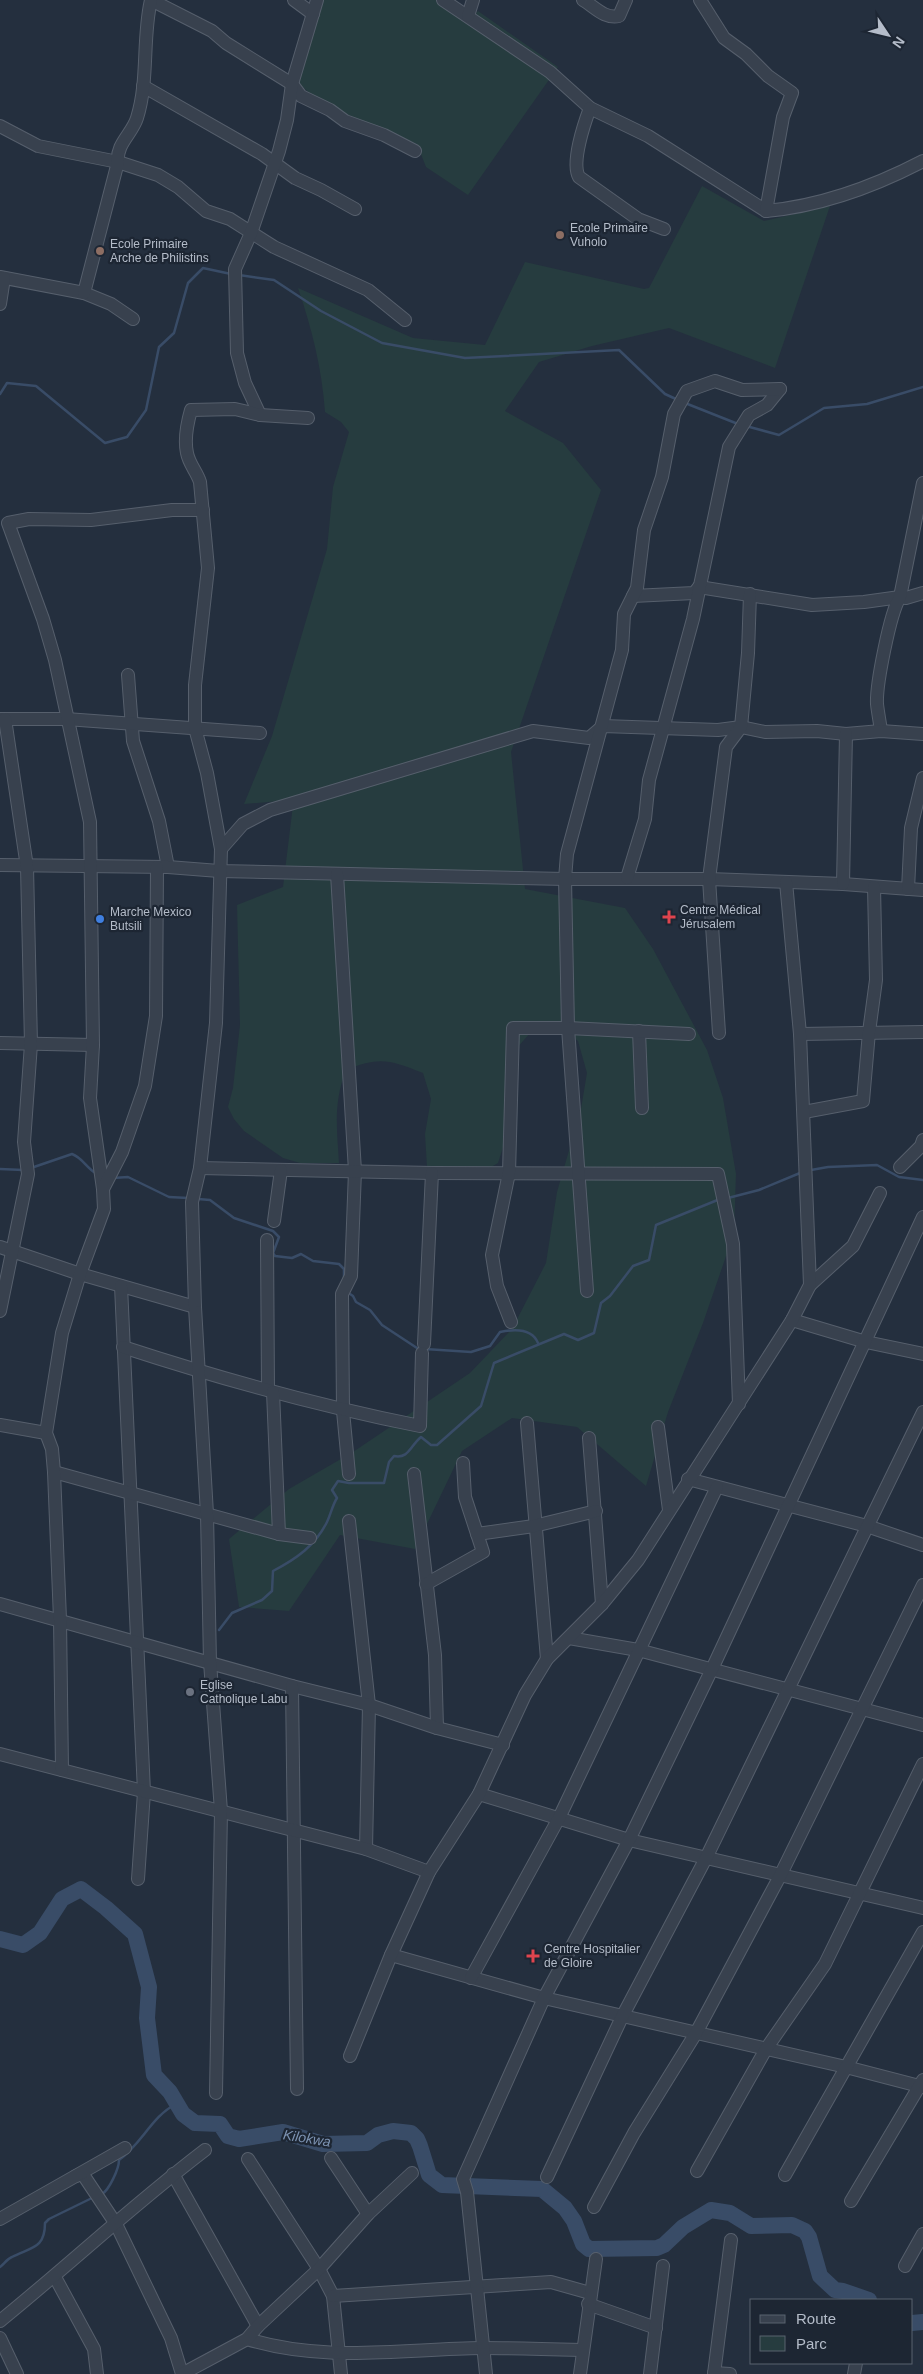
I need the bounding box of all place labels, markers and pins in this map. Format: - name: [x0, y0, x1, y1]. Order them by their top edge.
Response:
- place label: Ecole Primaire Vuholo: [570, 221, 648, 249]
- marker: Ecole Primaire Vuholo: [554, 229, 566, 241]
- place label: Ecole Primaire Arche de Philistins: [110, 237, 209, 265]
- marker: Ecole Primaire Arche de Philistins: [94, 245, 106, 257]
- place label: Centre Médical Jérusalem: [680, 903, 761, 931]
- place label: Marche Mexico Butsili: [110, 905, 192, 933]
- marker: Centre Médical Jérusalem: [662, 910, 676, 924]
- marker: Marche Mexico Butsili: [94, 913, 106, 925]
- place label: Eglise Catholique Labu: [200, 1678, 287, 1706]
- marker: Eglise Catholique Labu: [184, 1686, 196, 1698]
- place label: Centre Hospitalier de Gloire: [544, 1942, 640, 1970]
- marker: Centre Hospitalier de Gloire: [526, 1949, 540, 1963]

